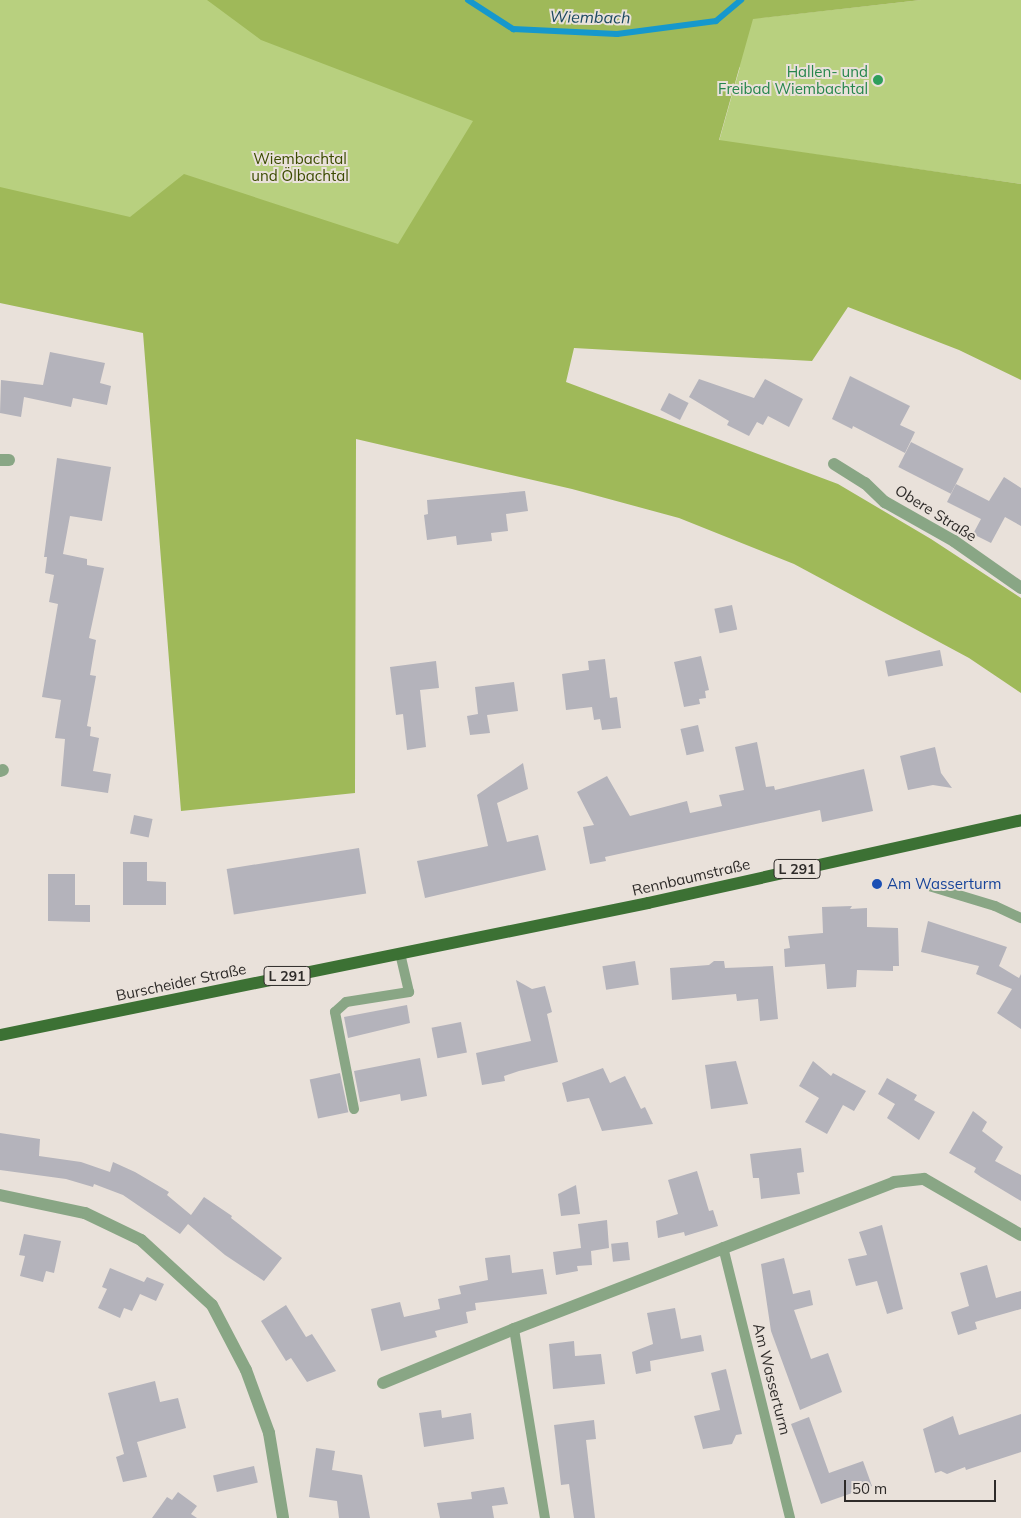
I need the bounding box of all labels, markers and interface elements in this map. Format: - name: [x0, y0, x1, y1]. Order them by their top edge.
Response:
- water label: Wiembach: [549, 7, 631, 27]
- place label: Hallen- und Freibad Wiembachtal: [718, 62, 868, 97]
- marker: Hallen- und Freibad Wiembachtal: [872, 74, 884, 86]
- park label: Wiembachtal und Ölbachtal: [251, 149, 349, 184]
- street label: Obere Straße: [892, 481, 980, 545]
- street label: Rennbaumstraße: [630, 855, 752, 899]
- road number: L 291: [773, 858, 821, 881]
- place label: Am Wasserturm: [887, 875, 1001, 893]
- marker: Am Wasserturm: [871, 878, 883, 890]
- street label: Burscheider Straße: [114, 959, 248, 1005]
- road number: L 291: [263, 964, 311, 988]
- street label: Am Wasserturm: [749, 1321, 795, 1437]
- scale bar: [846, 1470, 998, 1502]
- text: 50 m: [852, 1479, 887, 1498]

